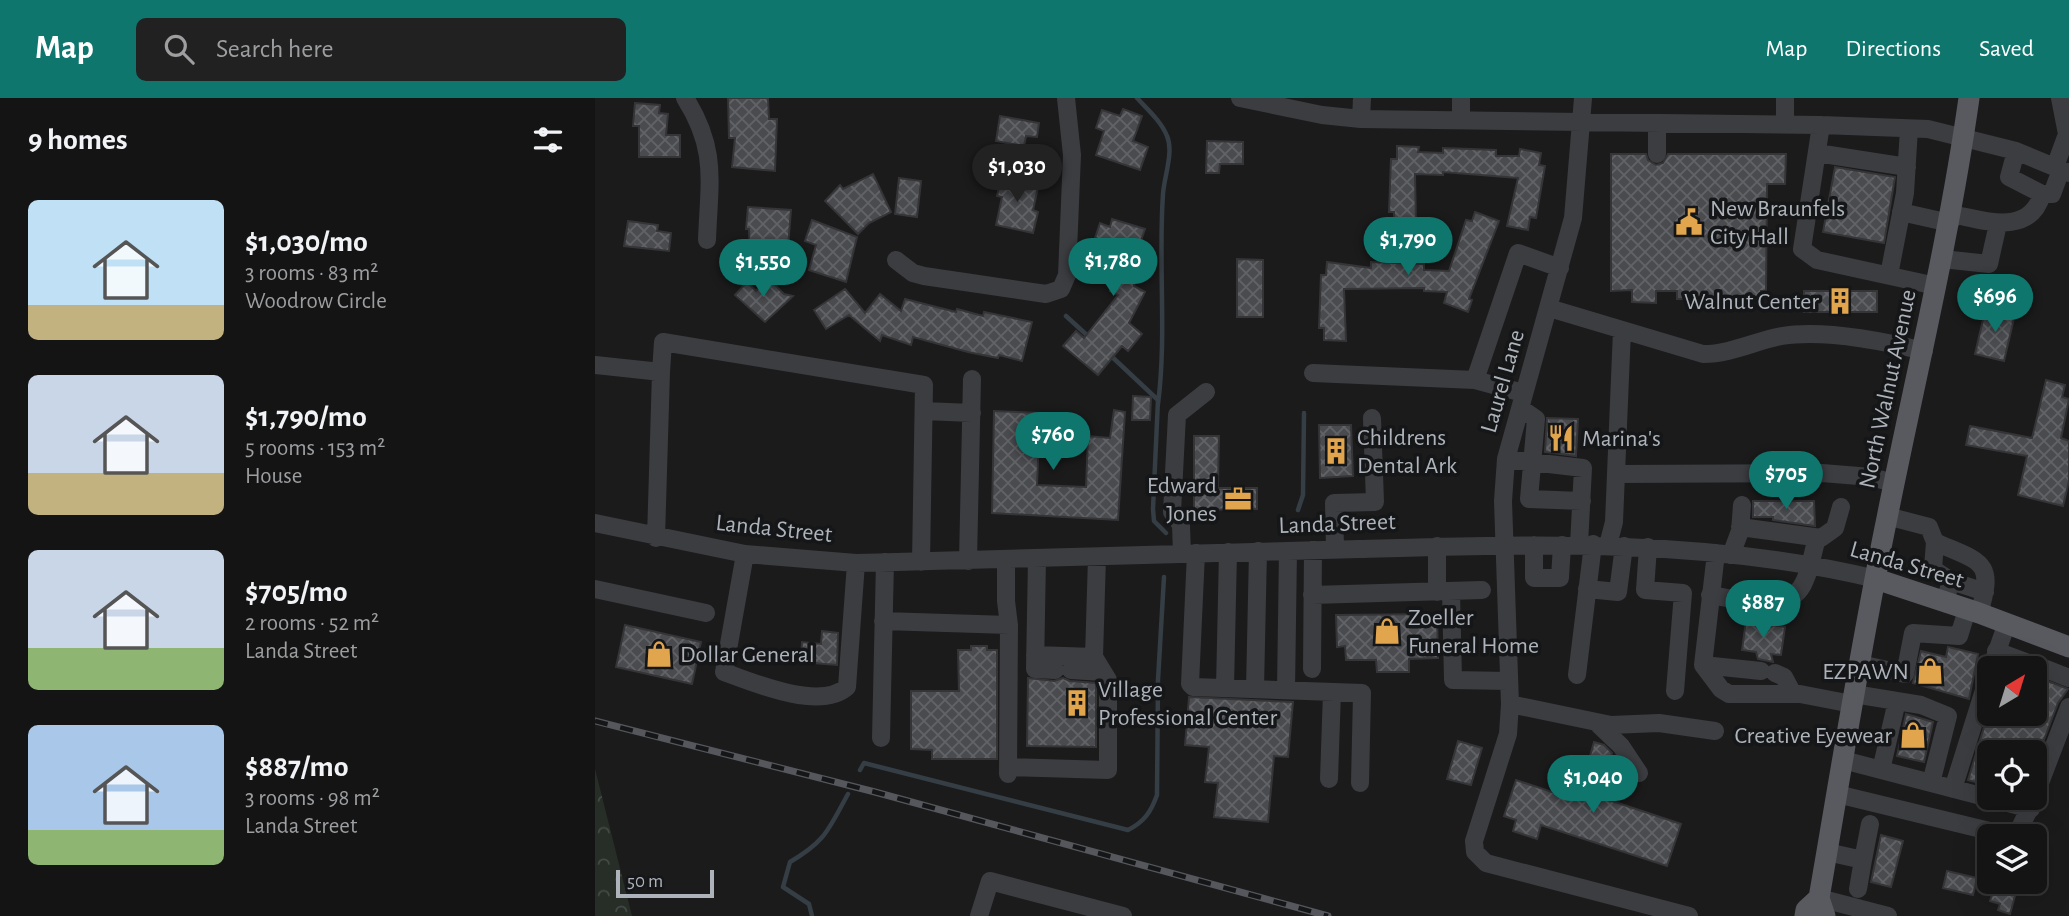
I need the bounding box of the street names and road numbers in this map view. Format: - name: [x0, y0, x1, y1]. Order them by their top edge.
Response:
- street label: North Walnut Avenue: [1855, 288, 1921, 491]
- street label: Laurel Lane: [1477, 327, 1529, 436]
- street label: Landa Street: [1278, 510, 1396, 538]
- street label: Landa Street: [714, 511, 834, 547]
- street label: Landa Street: [1847, 537, 1967, 593]

